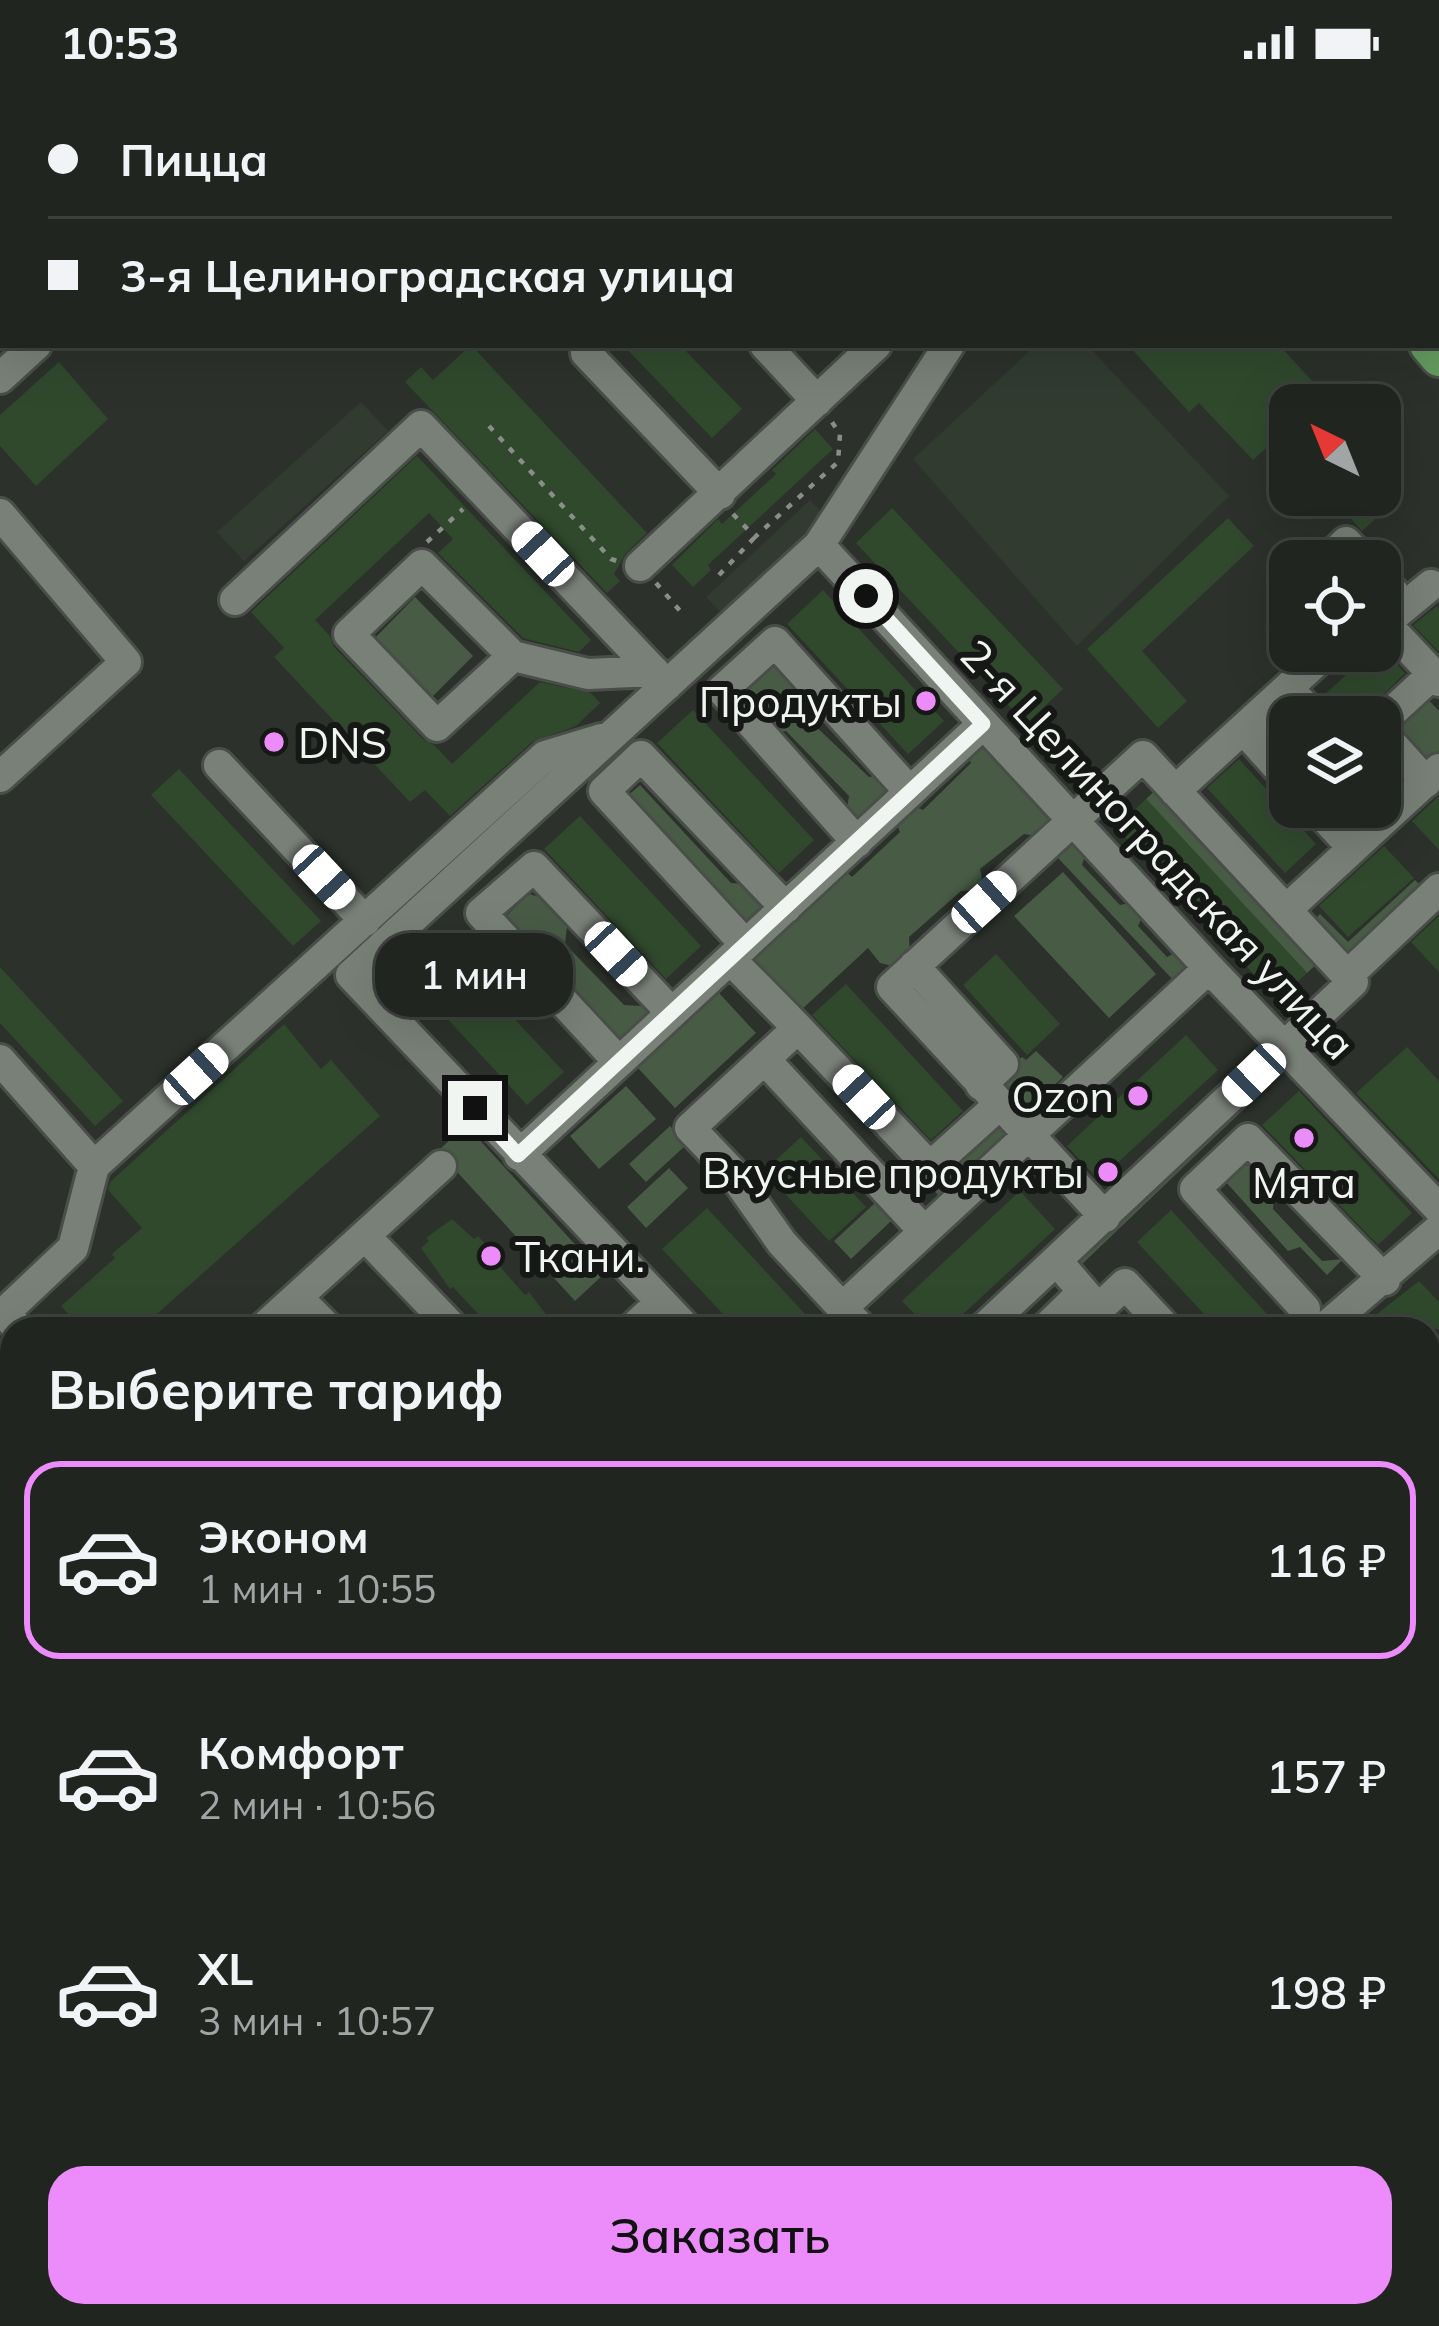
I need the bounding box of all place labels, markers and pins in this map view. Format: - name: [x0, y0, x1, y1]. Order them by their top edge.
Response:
- place label: Продукты: [699, 675, 902, 728]
- marker: Продукты: [913, 688, 939, 714]
- place label: DNS: [298, 716, 387, 769]
- marker: DNS: [261, 729, 287, 755]
- place label: Ozon: [1012, 1070, 1114, 1123]
- marker: Ozon: [1125, 1083, 1151, 1109]
- marker: Мята: [1291, 1125, 1317, 1151]
- place label: Вкусные продукты: [702, 1146, 1084, 1199]
- place label: Мята: [1252, 1156, 1356, 1209]
- marker: Вкусные продукты: [1095, 1159, 1121, 1185]
- place label: Ткани.: [515, 1230, 645, 1283]
- marker: Ткани.: [478, 1243, 504, 1269]

